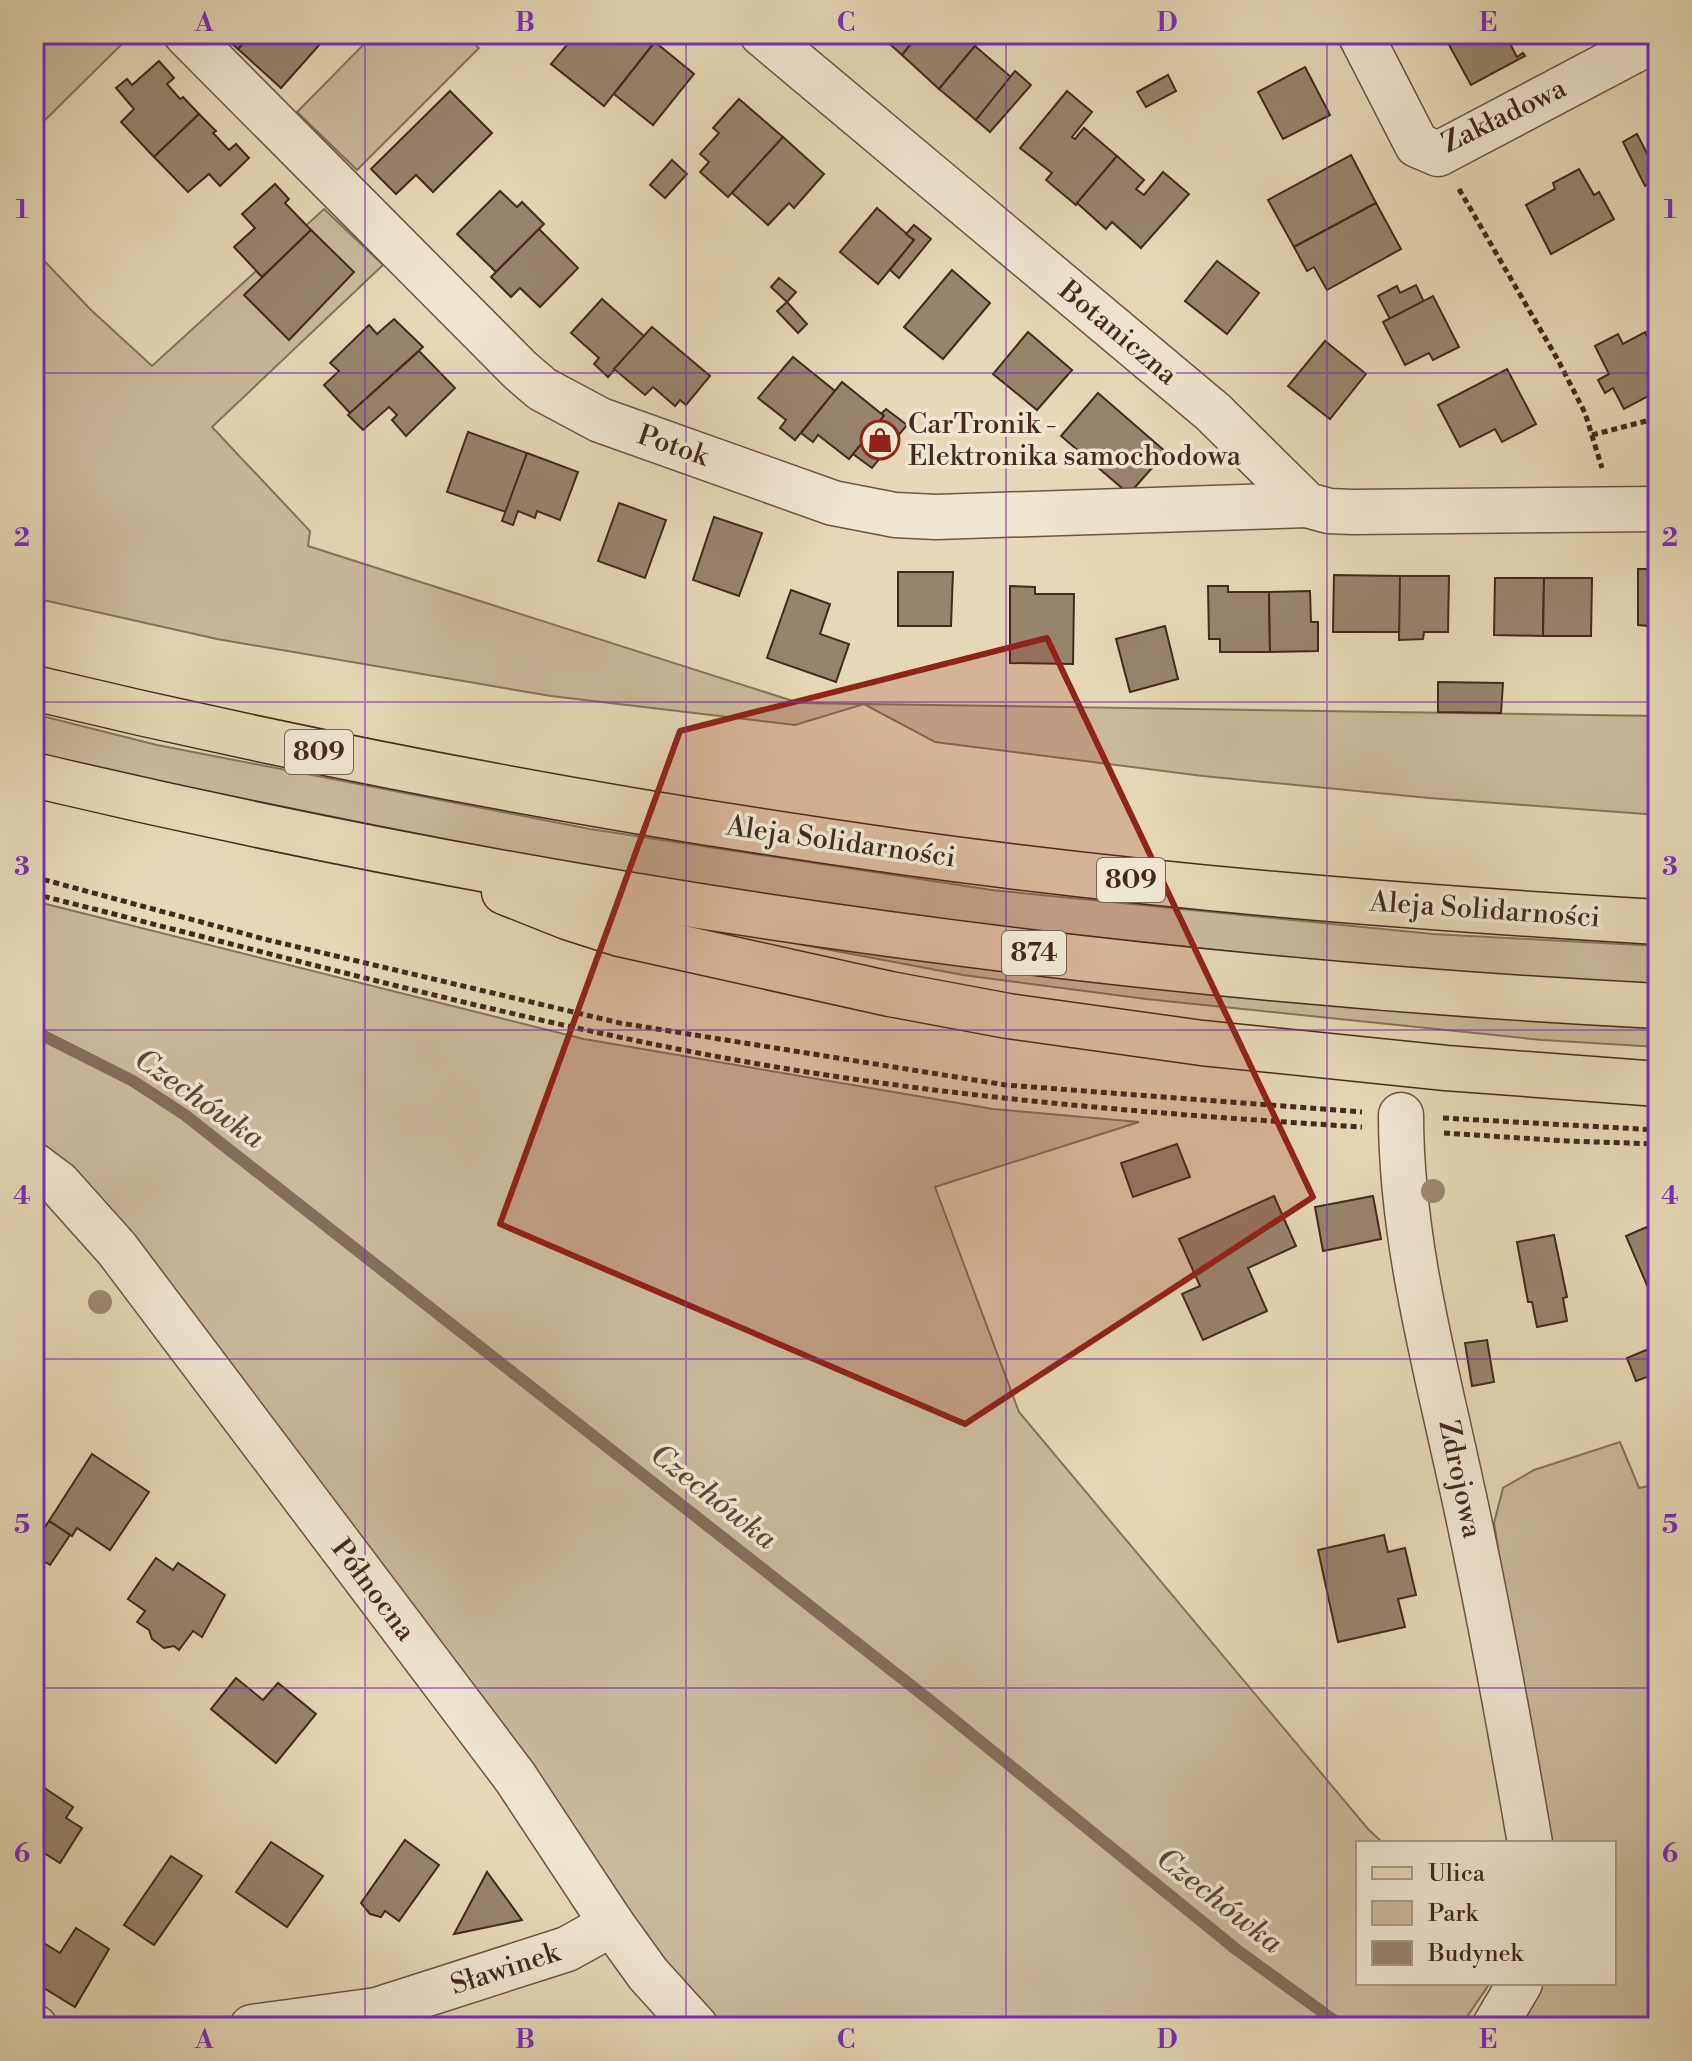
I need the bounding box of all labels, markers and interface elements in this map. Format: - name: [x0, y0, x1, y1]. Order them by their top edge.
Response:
- text: A: [194, 7, 214, 39]
- text: B: [515, 7, 535, 39]
- text: C: [837, 7, 855, 39]
- text: D: [1157, 7, 1177, 39]
- text: E: [1479, 7, 1497, 39]
- street label: Zakładowa: [1436, 70, 1573, 161]
- text: 1: [16, 194, 29, 226]
- text: 1: [1664, 194, 1677, 226]
- street label: Botaniczna: [1051, 273, 1185, 393]
- place label: CarTronik - Elektronika samochodowa: [908, 407, 1242, 474]
- street label: Potok: [633, 418, 714, 475]
- shop icon: CarTronik - Elektronika samochodowa: [859, 419, 901, 461]
- text: 2: [14, 522, 30, 554]
- text: 2: [1662, 522, 1678, 554]
- road number: 809: [285, 730, 353, 774]
- street label: Aleja Solidarności: [723, 808, 958, 875]
- text: 3: [14, 851, 30, 883]
- text: 3: [1662, 851, 1678, 883]
- road number: 809: [1097, 858, 1165, 902]
- street label: Aleja Solidarności: [1368, 884, 1601, 936]
- road number: 874: [1002, 931, 1066, 975]
- water label: Czechówka: [127, 1040, 272, 1158]
- text: 4: [13, 1180, 31, 1212]
- text: 4: [1661, 1180, 1679, 1212]
- street label: Zdrojowa: [1430, 1417, 1490, 1542]
- water label: Czechówka: [642, 1436, 784, 1558]
- text: 5: [14, 1509, 30, 1541]
- text: 5: [1662, 1509, 1678, 1541]
- street label: Północna: [323, 1532, 423, 1649]
- text: 6: [14, 1838, 30, 1870]
- text: 6: [1662, 1838, 1678, 1870]
- water label: Czechówka: [1148, 1840, 1290, 1962]
- legend: [1356, 1841, 1616, 1985]
- text: Ulica: [1428, 1859, 1486, 1889]
- text: Park: [1428, 1899, 1479, 1929]
- street label: Sławinek: [446, 1935, 565, 2003]
- text: Budynek: [1427, 1939, 1525, 1969]
- text: A: [194, 2024, 214, 2056]
- text: B: [515, 2024, 535, 2056]
- text: C: [837, 2024, 855, 2056]
- text: D: [1157, 2024, 1177, 2056]
- text: E: [1479, 2024, 1497, 2056]

